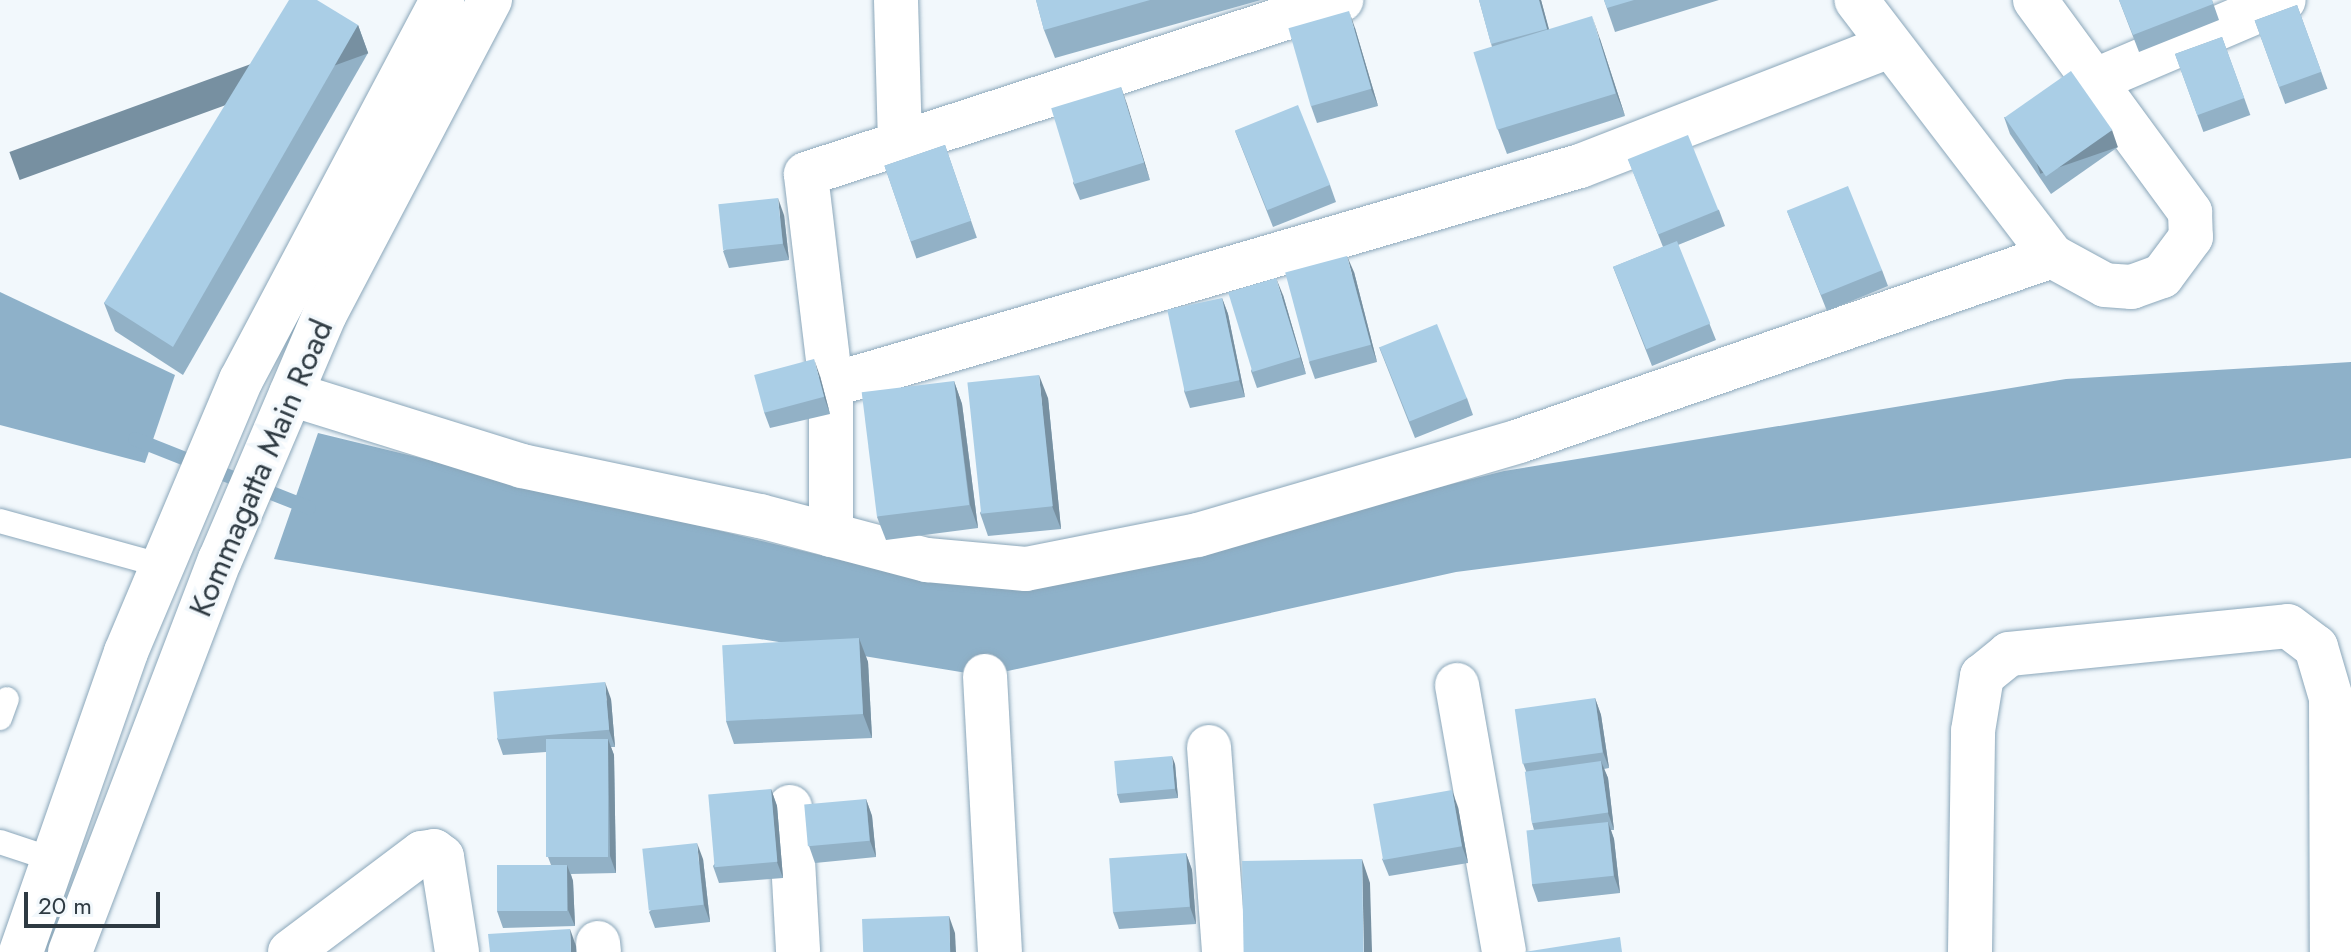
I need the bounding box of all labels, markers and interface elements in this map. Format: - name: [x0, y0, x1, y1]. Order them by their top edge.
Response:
- street label: Kommagatta Main Road: [181, 314, 341, 622]
- scale bar: [28, 876, 164, 926]
- text: 20 m: [38, 888, 92, 923]

